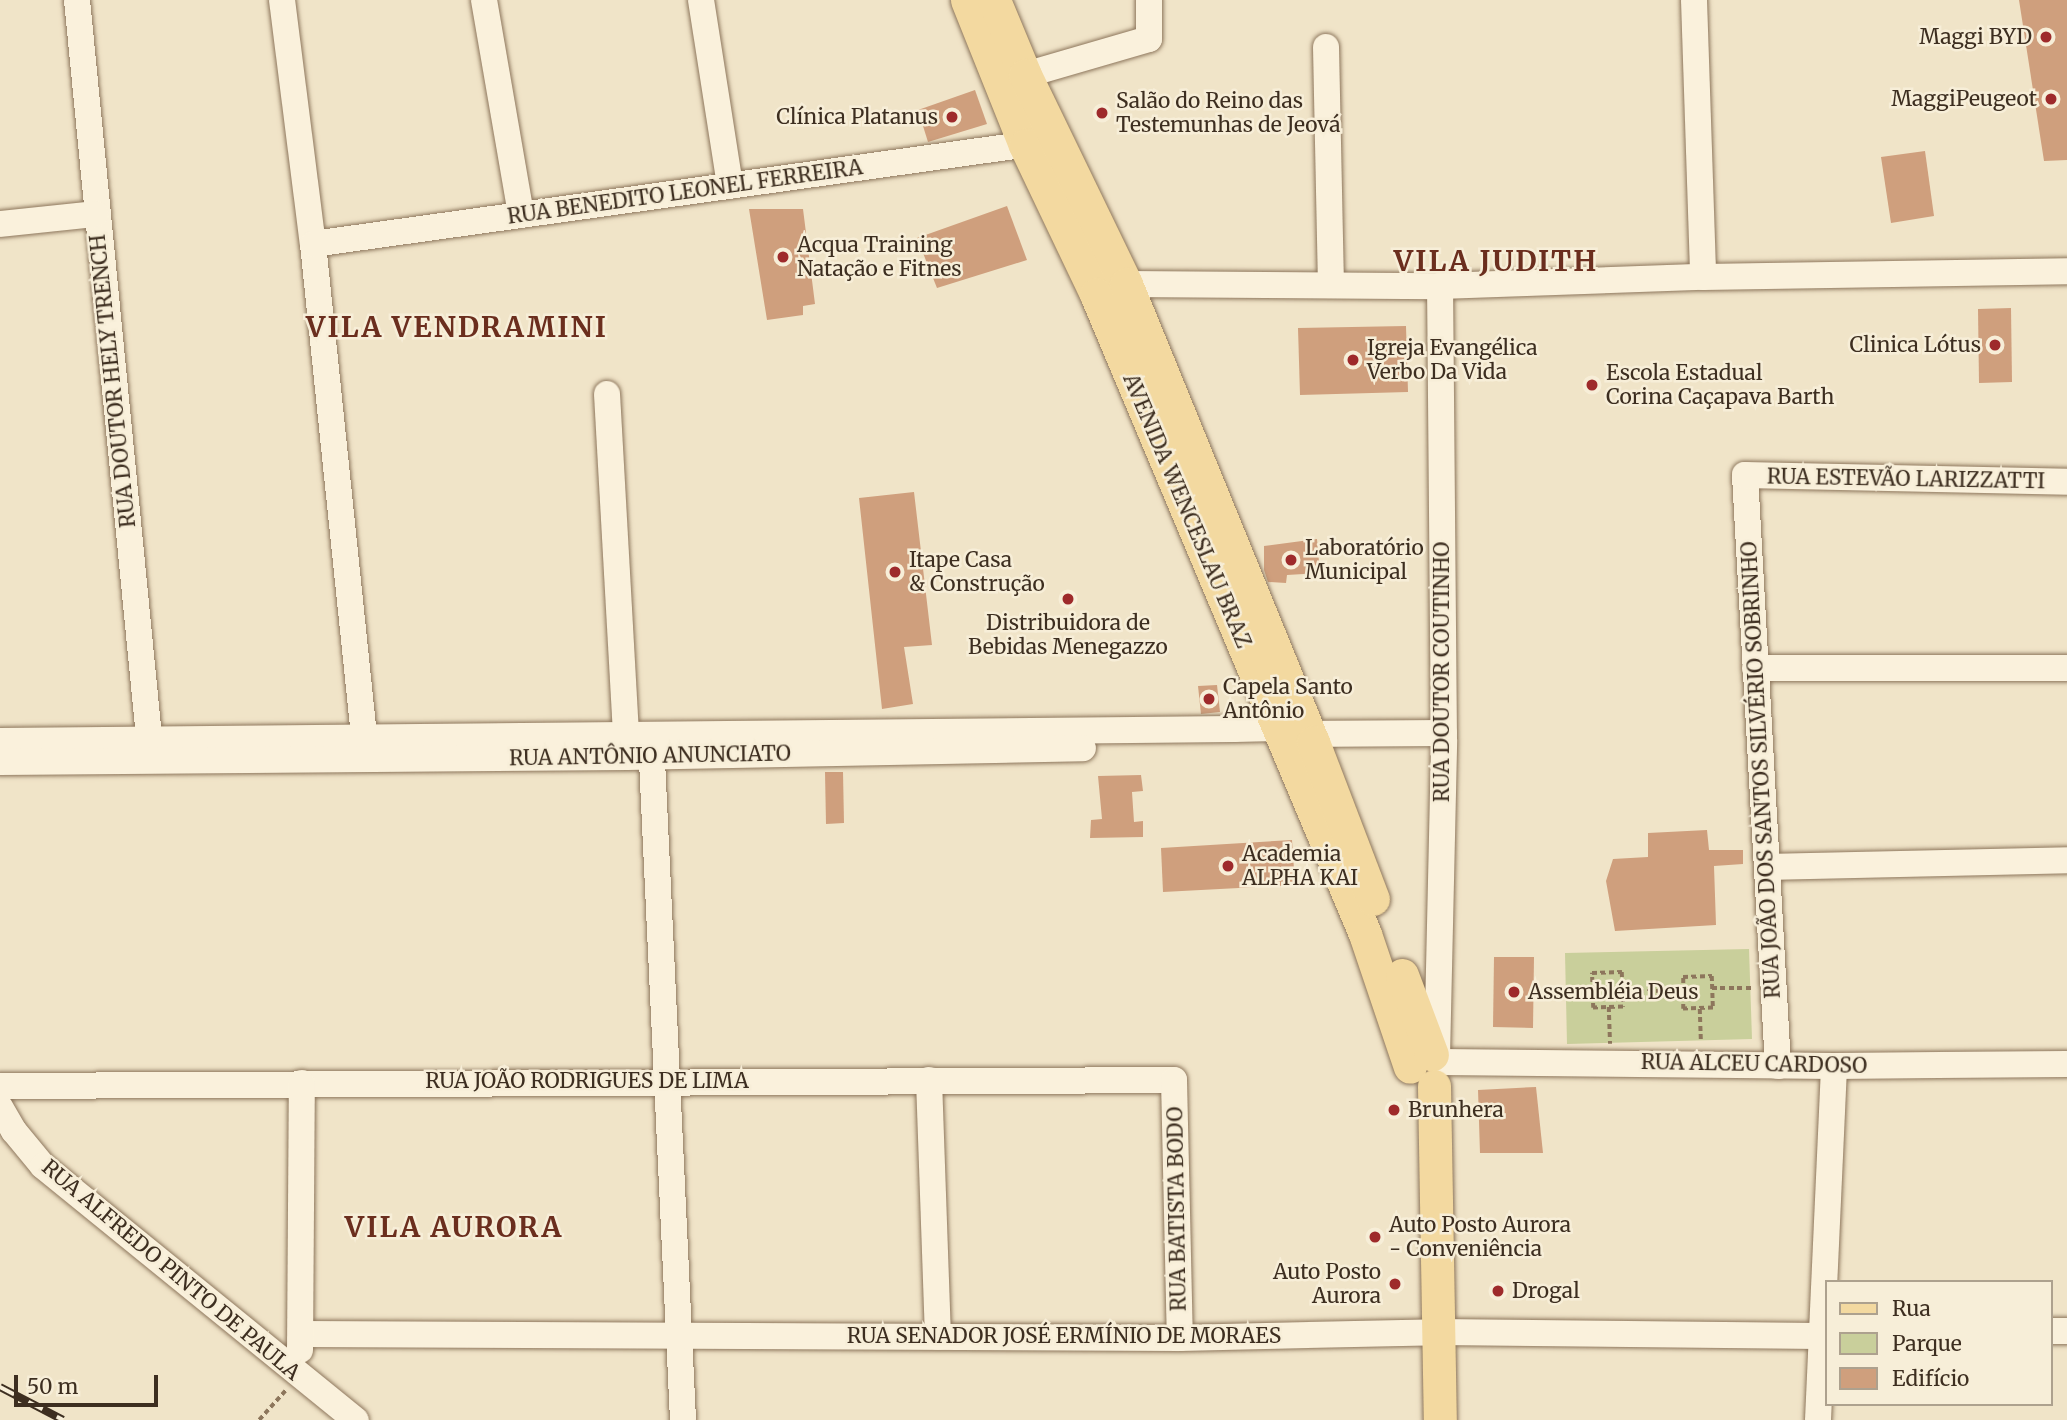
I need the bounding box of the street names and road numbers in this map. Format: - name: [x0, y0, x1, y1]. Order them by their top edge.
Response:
- street label: RUA BENEDITO LEONEL FERREIRA: [506, 155, 864, 229]
- street label: RUA DOUTOR HELY TRENCH: [85, 233, 141, 529]
- street label: AVENIDA WENCESLAU BRAZ: [1118, 370, 1256, 652]
- street label: RUA ESTEVÃO LARIZZATTI: [1767, 464, 2045, 494]
- street label: RUA JOÃO DOS SANTOS SILVÉRIO SOBRINHO: [1736, 541, 1786, 999]
- street label: RUA DOUTOR COUTINHO: [1429, 542, 1455, 802]
- street label: RUA ANTÔNIO ANUNCIATO: [509, 741, 791, 771]
- street label: RUA ALCEU CARDOSO: [1641, 1049, 1867, 1079]
- street label: RUA JOÃO RODRIGUES DE LIMA: [425, 1068, 749, 1094]
- street label: RUA BATISTA BODO: [1163, 1106, 1191, 1312]
- street label: RUA ALFREDO PINTO DE PAULA: [37, 1154, 305, 1386]
- street label: RUA SENADOR JOSÉ ERMÍNIO DE MORAES: [847, 1323, 1281, 1349]

